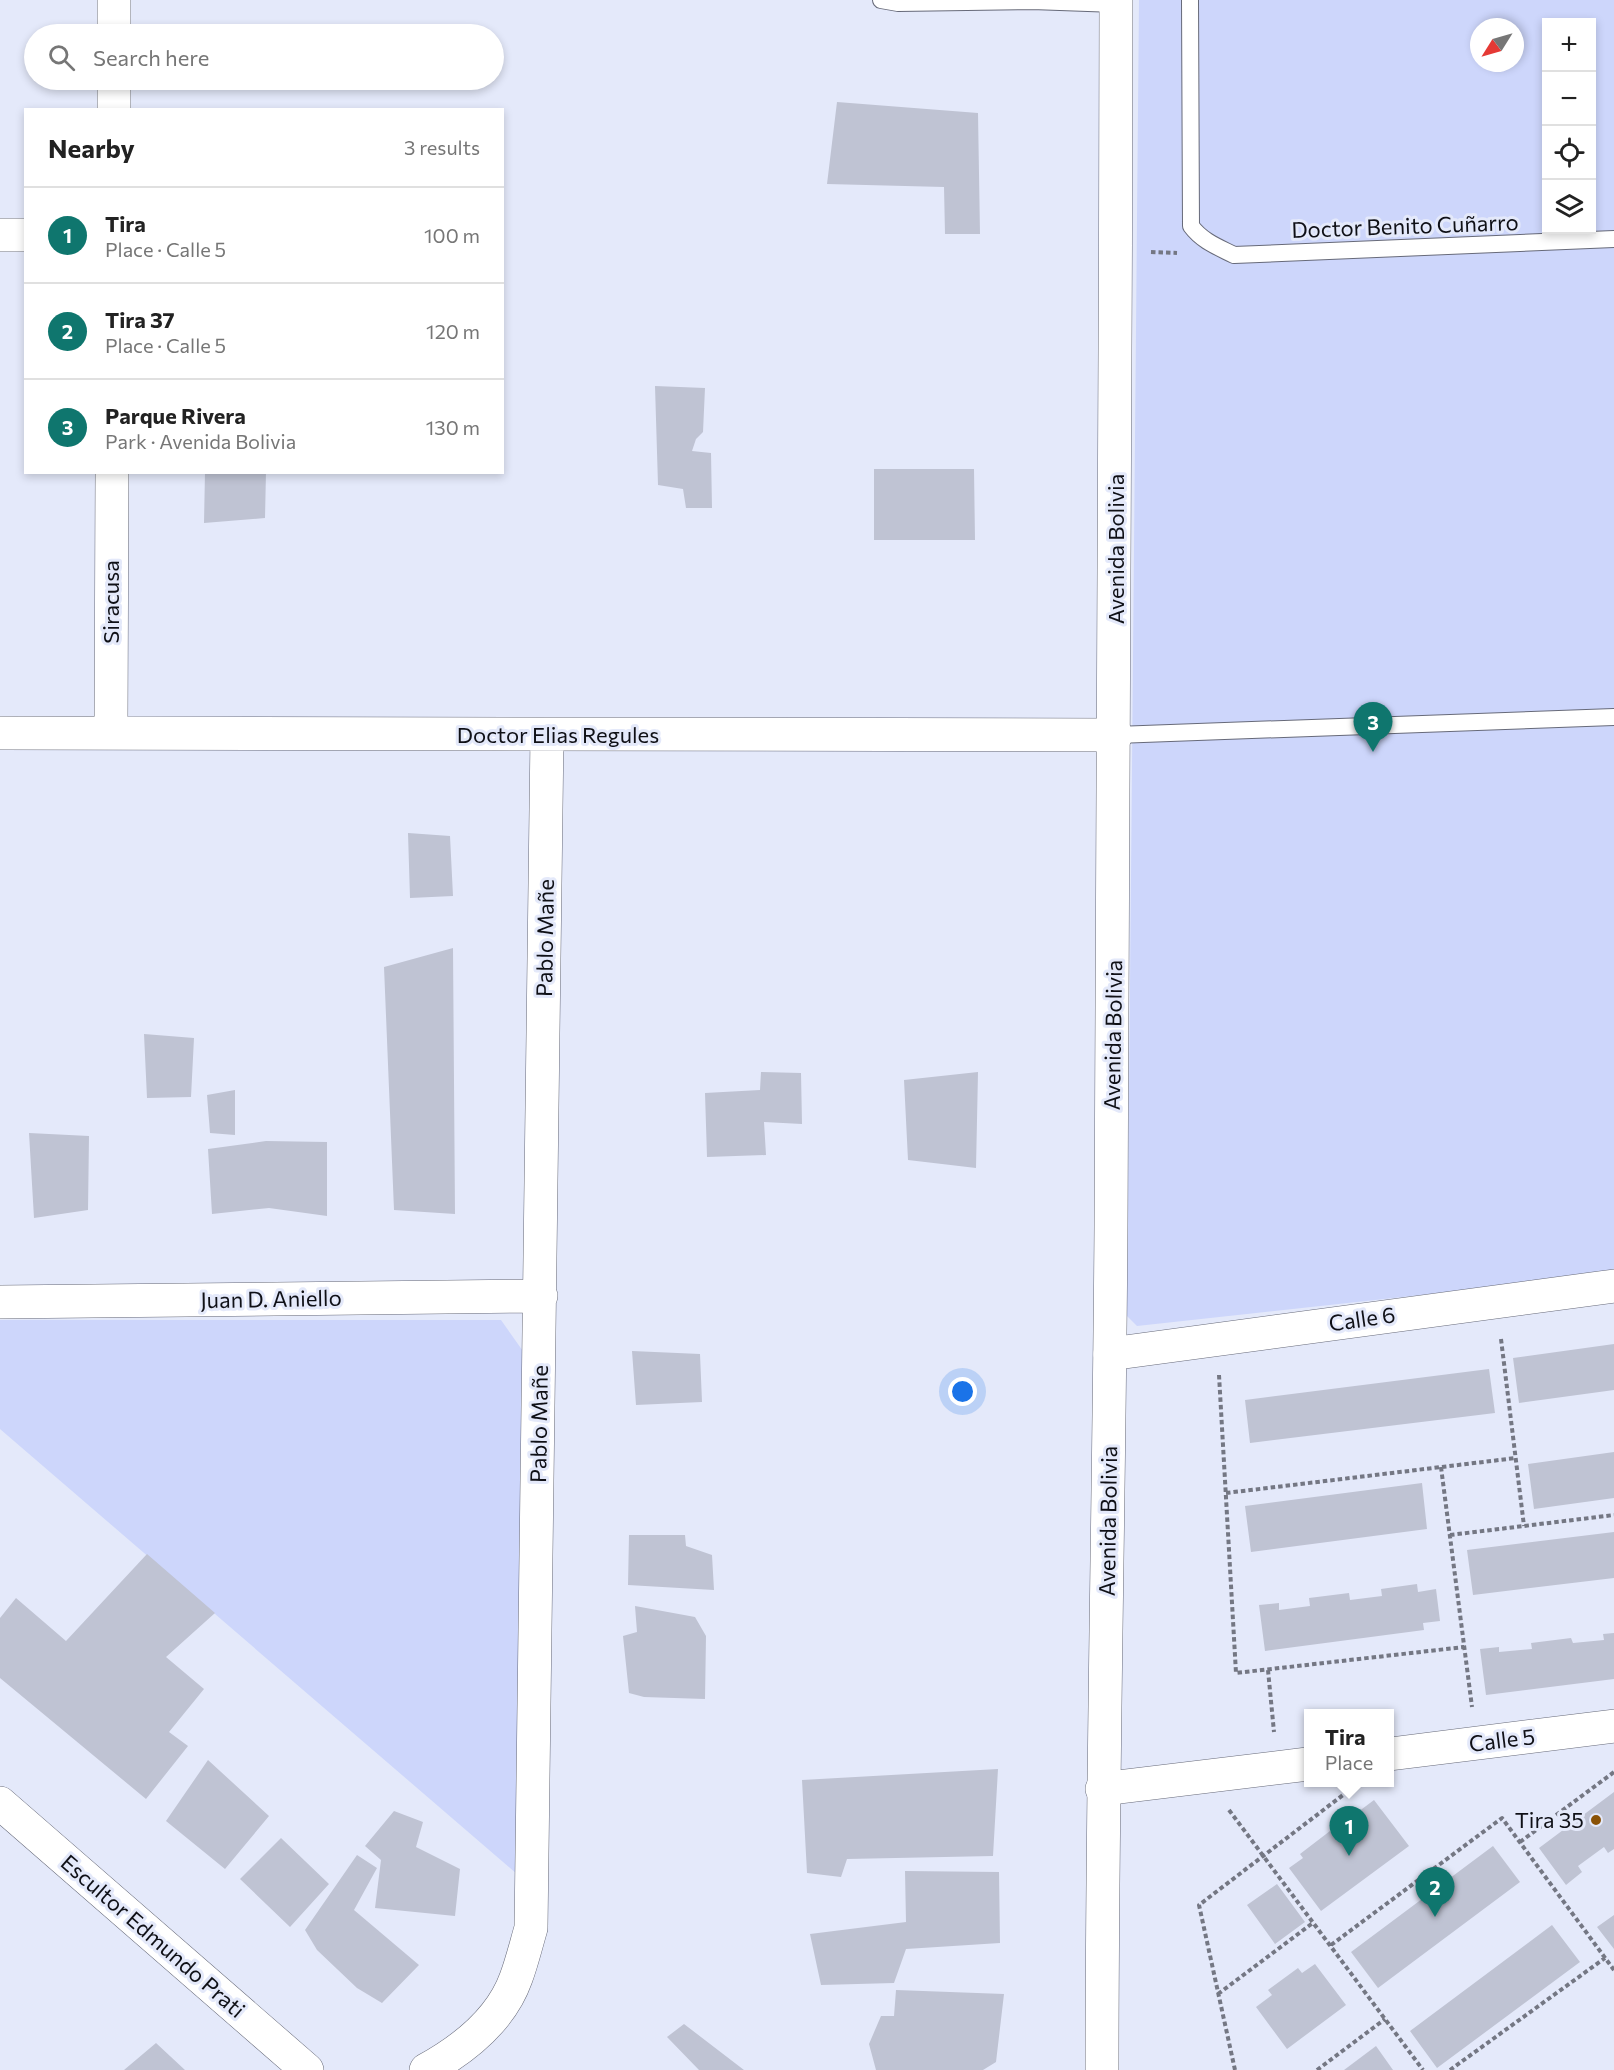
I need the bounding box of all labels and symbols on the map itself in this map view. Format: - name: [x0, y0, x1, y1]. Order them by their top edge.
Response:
- north arrow: [1470, 18, 1524, 72]
- street label: Doctor Benito Cuñarro: [1291, 208, 1519, 243]
- street label: Avenida Bolivia: [1102, 474, 1129, 624]
- street label: Siracusa: [97, 560, 124, 644]
- pin: 3: [1354, 702, 1392, 752]
- street label: Doctor Elias Regules: [457, 721, 659, 748]
- street label: Pablo Mañe: [530, 879, 559, 997]
- street label: Avenida Bolivia: [1098, 959, 1127, 1110]
- street label: Juan D. Aniello: [200, 1284, 342, 1313]
- street label: Calle 6: [1327, 1300, 1397, 1337]
- street label: Pablo Mañe: [524, 1365, 553, 1483]
- your location: [948, 1377, 977, 1406]
- street label: Avenida Bolivia: [1093, 1445, 1122, 1596]
- street label: Calle 5: [1467, 1722, 1536, 1757]
- pin: 1: [1330, 1806, 1368, 1856]
- place label: Tira 35: [1515, 1806, 1584, 1833]
- marker: Tira 35: [1589, 1813, 1603, 1827]
- street label: Escultor Edmundo Prati: [56, 1848, 251, 2023]
- pin: 2: [1416, 1868, 1454, 1917]

